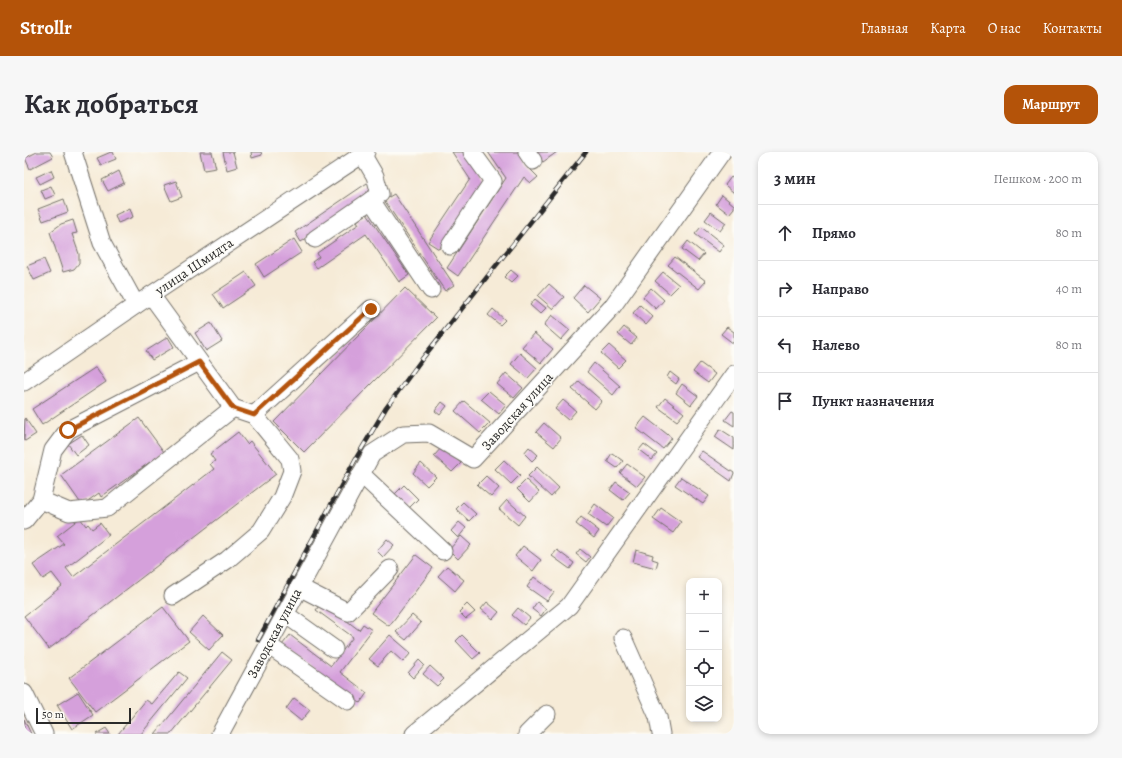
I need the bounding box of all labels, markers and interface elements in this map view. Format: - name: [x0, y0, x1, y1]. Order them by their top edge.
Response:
- text: Strollr: [20, 15, 72, 41]
- text: Главная: [861, 19, 908, 38]
- text: Карта: [930, 19, 966, 38]
- text: О нас: [988, 19, 1021, 38]
- text: Контакты: [1043, 19, 1102, 38]
- text: Как добраться: [24, 85, 199, 123]
- button: Маршрут: [1004, 85, 1098, 124]
- text: 3 мин: [774, 167, 816, 190]
- text: Пешком · 200 m: [994, 170, 1082, 187]
- icon: ahead: [774, 222, 796, 244]
- text: Прямо: [812, 223, 856, 243]
- text: 80 m: [1055, 224, 1082, 241]
- street label: улица Шмидта: [151, 233, 238, 300]
- icon: right: [774, 278, 796, 300]
- text: Направо: [812, 279, 869, 299]
- text: 40 m: [1056, 280, 1082, 297]
- route end: [362, 300, 380, 318]
- icon: left: [774, 334, 796, 356]
- text: Налево: [812, 335, 860, 355]
- text: 80 m: [1055, 336, 1082, 353]
- street label: Заводская улица: [477, 368, 558, 455]
- icon: arrive: [774, 390, 796, 412]
- text: Пункт назначения: [812, 391, 934, 411]
- route start: [59, 421, 77, 439]
- map controls: [686, 578, 722, 722]
- button: +: [686, 578, 722, 614]
- street label: Заводская улица: [243, 584, 306, 682]
- button: −: [686, 614, 722, 650]
- button: locate: [686, 650, 722, 686]
- button: layers: [686, 686, 722, 722]
- scale bar: [36, 706, 131, 725]
- text: 50 m: [42, 707, 64, 722]

